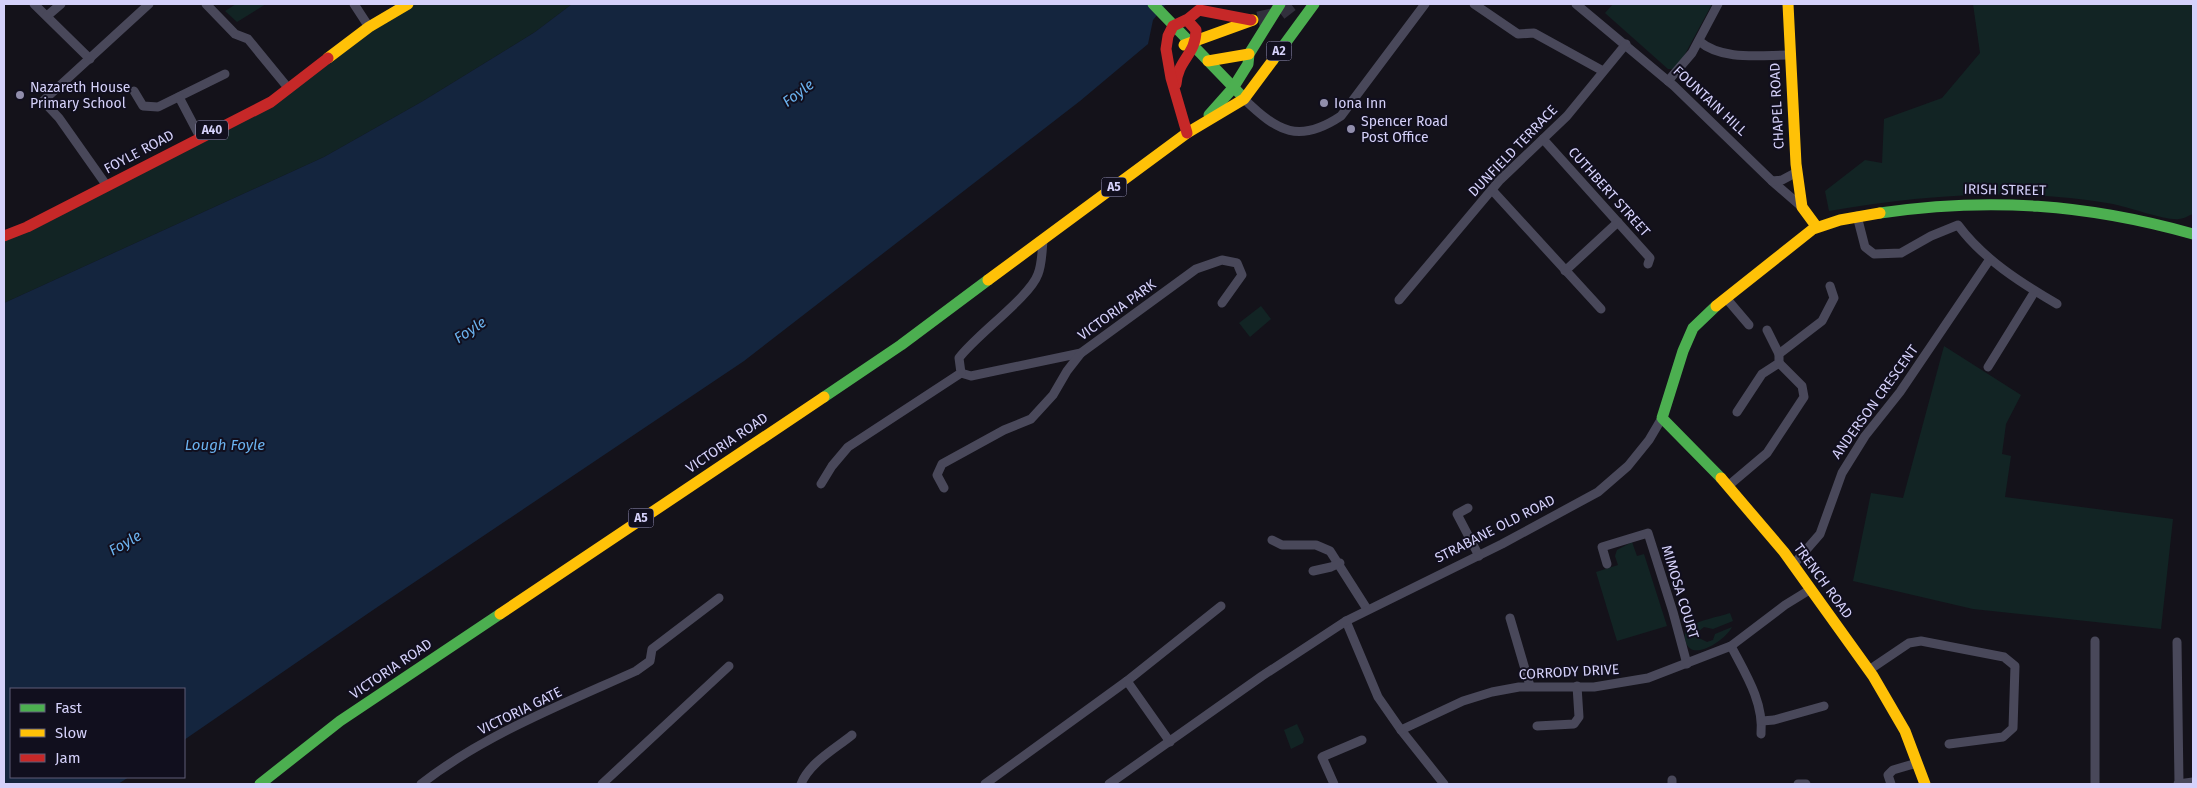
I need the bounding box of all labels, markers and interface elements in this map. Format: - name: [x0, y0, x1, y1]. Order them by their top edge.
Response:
- road number: A2: [1266, 41, 1292, 60]
- street label: FOUNTAIN HILL: [1670, 62, 1750, 140]
- street label: CHAPEL ROAD: [1766, 62, 1788, 150]
- water label: Foyle: [779, 75, 817, 111]
- place label: Nazareth House Primary School: [30, 79, 130, 112]
- marker: Nazareth House Primary School: [14, 89, 26, 101]
- place label: Iona Inn: [1334, 95, 1386, 112]
- marker: Iona Inn: [1318, 97, 1330, 109]
- street label: DUNFIELD TERRACE: [1465, 102, 1561, 200]
- place label: Spencer Road Post Office: [1361, 113, 1448, 146]
- road number: A40: [196, 120, 228, 140]
- marker: Spencer Road Post Office: [1345, 123, 1357, 135]
- street label: FOYLE ROAD: [101, 126, 177, 178]
- street label: CUTHBERT STREET: [1565, 144, 1654, 241]
- road number: A5: [1102, 178, 1126, 196]
- street label: IRISH STREET: [1963, 181, 2047, 199]
- street label: VICTORIA PARK: [1075, 276, 1160, 344]
- water label: Foyle: [451, 313, 490, 347]
- street label: ANDERSON CRESCENT: [1828, 341, 1922, 462]
- street label: VICTORIA ROAD: [683, 409, 771, 477]
- water label: Lough Foyle: [185, 436, 265, 454]
- street label: STRABANE OLD ROAD: [1432, 491, 1558, 567]
- road number: A5: [628, 508, 654, 528]
- water label: Foyle: [105, 526, 145, 559]
- street label: TRENCH ROAD: [1790, 540, 1856, 622]
- street label: MIMOSA COURT: [1658, 543, 1702, 641]
- street label: VICTORIA ROAD: [347, 635, 435, 703]
- street label: CORRODY DRIVE: [1518, 661, 1620, 683]
- street label: VICTORIA GATE: [475, 683, 565, 739]
- legend: [10, 688, 185, 778]
- text: Fast: [55, 699, 82, 717]
- text: Slow: [55, 724, 87, 742]
- text: Jam: [55, 749, 81, 767]

